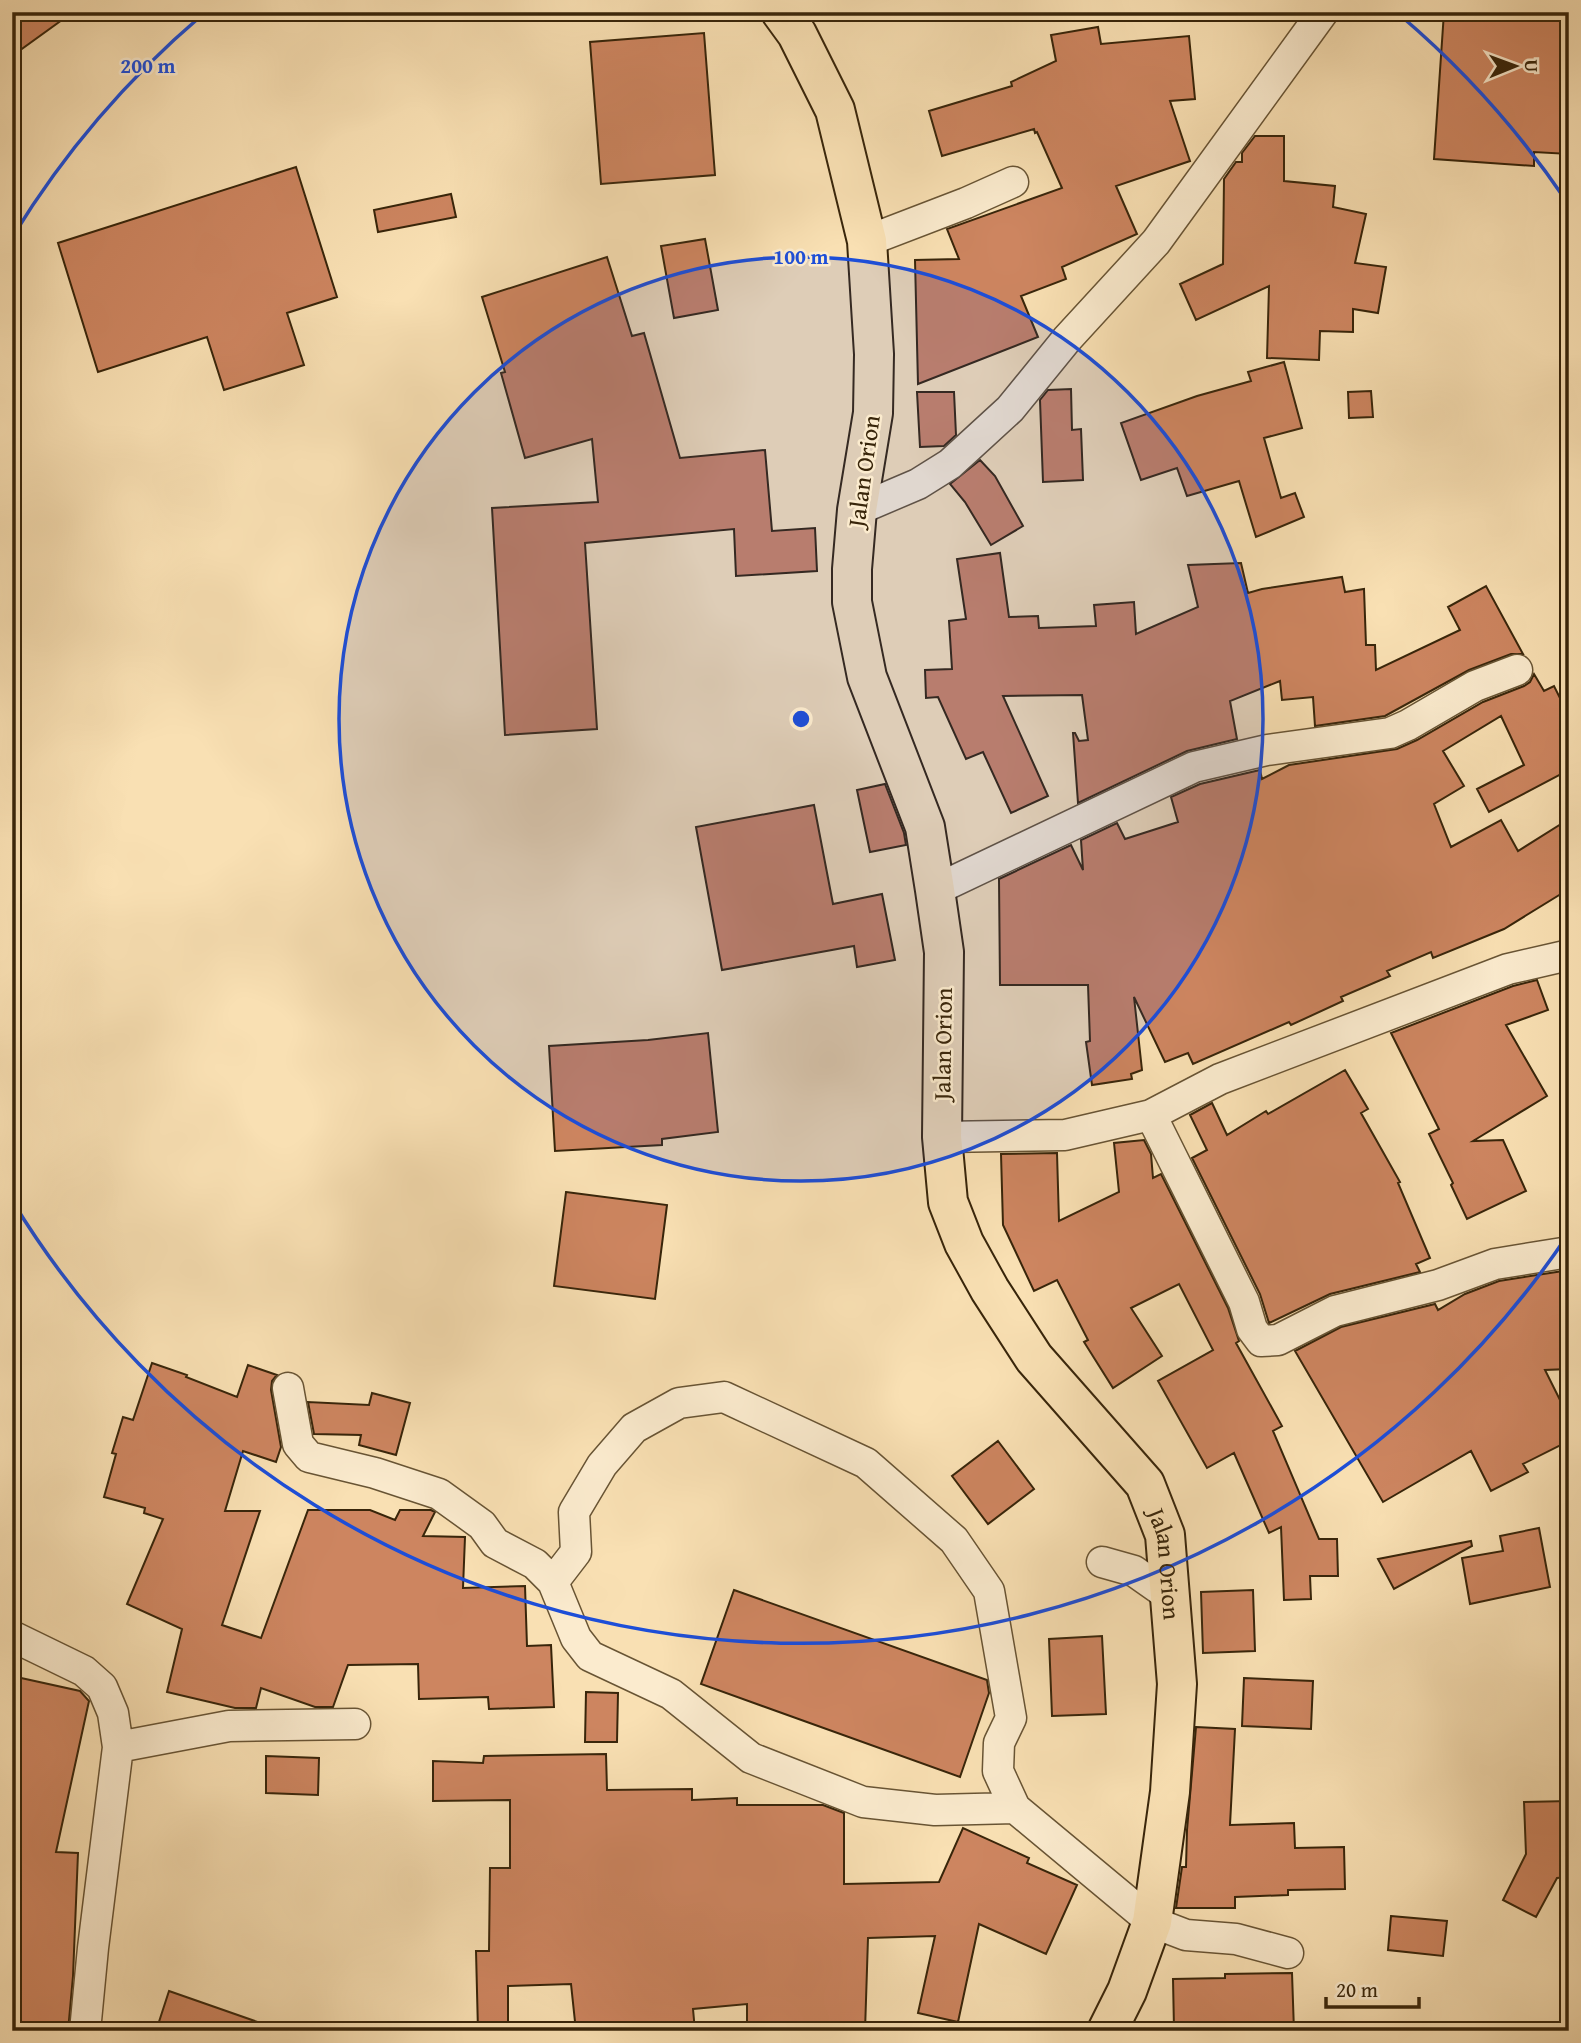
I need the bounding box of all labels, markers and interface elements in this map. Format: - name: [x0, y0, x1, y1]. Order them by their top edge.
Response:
- north arrow: [1480, 32, 1550, 102]
- text: 200 m: [120, 50, 176, 81]
- text: U: [1518, 59, 1546, 73]
- text: 100 m: [773, 241, 829, 272]
- street label: Jalan Orion: [838, 412, 889, 532]
- centre of rings: [789, 707, 813, 731]
- street label: Jalan Orion: [924, 987, 961, 1104]
- street label: Jalan Orion: [1138, 1500, 1190, 1622]
- scale bar: [1326, 1966, 1418, 2010]
- text: 20 m: [1336, 1974, 1378, 2005]

